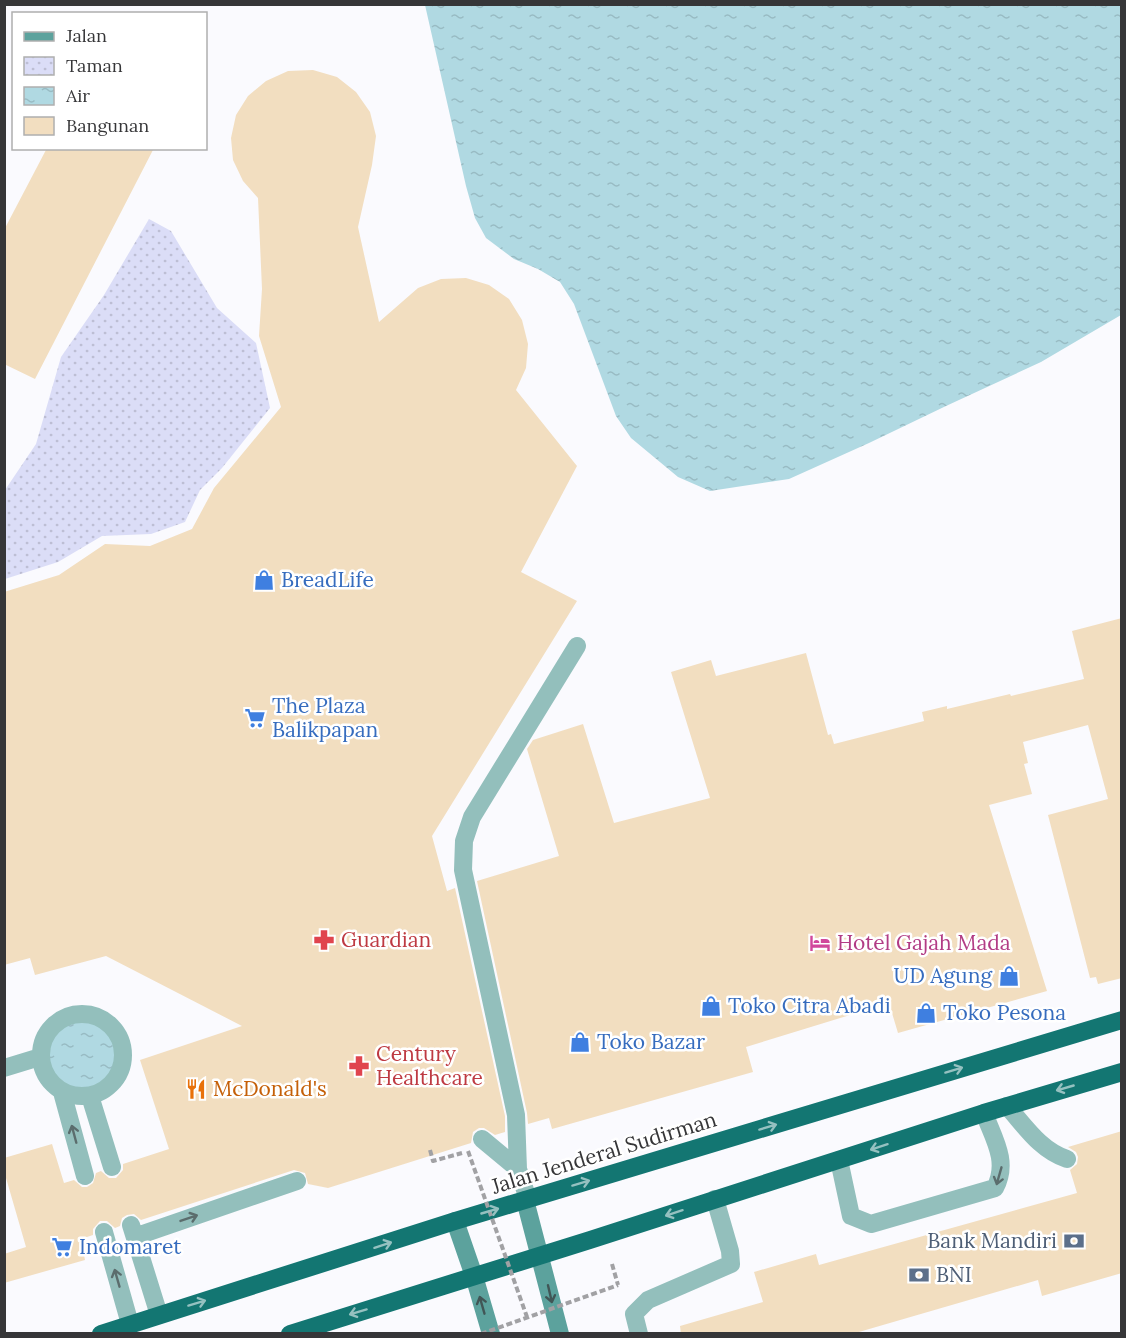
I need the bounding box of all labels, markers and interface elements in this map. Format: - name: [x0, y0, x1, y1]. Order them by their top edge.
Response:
- legend: [12, 12, 207, 150]
- text: Jalan: [65, 24, 107, 47]
- text: Taman: [66, 54, 123, 77]
- text: Air: [65, 84, 90, 107]
- text: Bangunan: [66, 114, 149, 137]
- place label: BreadLife: [281, 566, 374, 593]
- shop icon: BreadLife: [252, 568, 276, 592]
- place label: The Plaza Balikpapan: [272, 692, 379, 743]
- supermarket icon: The Plaza Balikpapan: [243, 706, 267, 730]
- place label: Guardian: [341, 926, 432, 953]
- pharmacy icon: Guardian: [312, 928, 336, 952]
- place label: Hotel Gajah Mada: [837, 929, 1011, 956]
- hotel icon: Hotel Gajah Mada: [808, 931, 832, 955]
- place label: UD Agung: [893, 962, 992, 989]
- shop icon: UD Agung: [997, 964, 1021, 988]
- place label: Toko Citra Abadi: [728, 992, 891, 1019]
- shop icon: Toko Citra Abadi: [699, 994, 723, 1018]
- place label: Toko Pesona: [943, 999, 1066, 1026]
- shop icon: Toko Pesona: [914, 1001, 938, 1025]
- place label: Toko Bazar: [597, 1028, 705, 1055]
- shop icon: Toko Bazar: [568, 1030, 592, 1054]
- place label: Century Healthcare: [376, 1040, 483, 1091]
- pharmacy icon: Century Healthcare: [347, 1054, 371, 1078]
- one-way arrow: [944, 1064, 963, 1075]
- place label: McDonald's: [213, 1075, 327, 1102]
- restaurant icon: McDonald's: [184, 1077, 208, 1101]
- one-way arrow: [1056, 1083, 1075, 1095]
- street label: Jalan Jenderal Sudirman: [487, 1105, 720, 1200]
- one-way arrow: [758, 1121, 777, 1132]
- one-way arrow: [67, 1125, 79, 1144]
- one-way arrow: [870, 1142, 889, 1153]
- one-way arrow: [993, 1166, 1004, 1185]
- one-way arrow: [571, 1177, 590, 1188]
- one-way arrow: [480, 1205, 499, 1216]
- one-way arrow: [665, 1208, 684, 1219]
- one-way arrow: [180, 1212, 199, 1223]
- place label: Bank Mandiri: [927, 1227, 1057, 1254]
- bank icon: Bank Mandiri: [1062, 1229, 1086, 1253]
- place label: Indomaret: [79, 1233, 182, 1260]
- supermarket icon: Indomaret: [50, 1235, 74, 1259]
- one-way arrow: [373, 1239, 392, 1250]
- place label: BNI: [936, 1261, 972, 1288]
- bank icon: BNI: [907, 1263, 931, 1287]
- one-way arrow: [111, 1269, 122, 1288]
- one-way arrow: [545, 1285, 557, 1304]
- one-way arrow: [476, 1296, 487, 1315]
- one-way arrow: [187, 1297, 206, 1308]
- one-way arrow: [349, 1307, 368, 1318]

